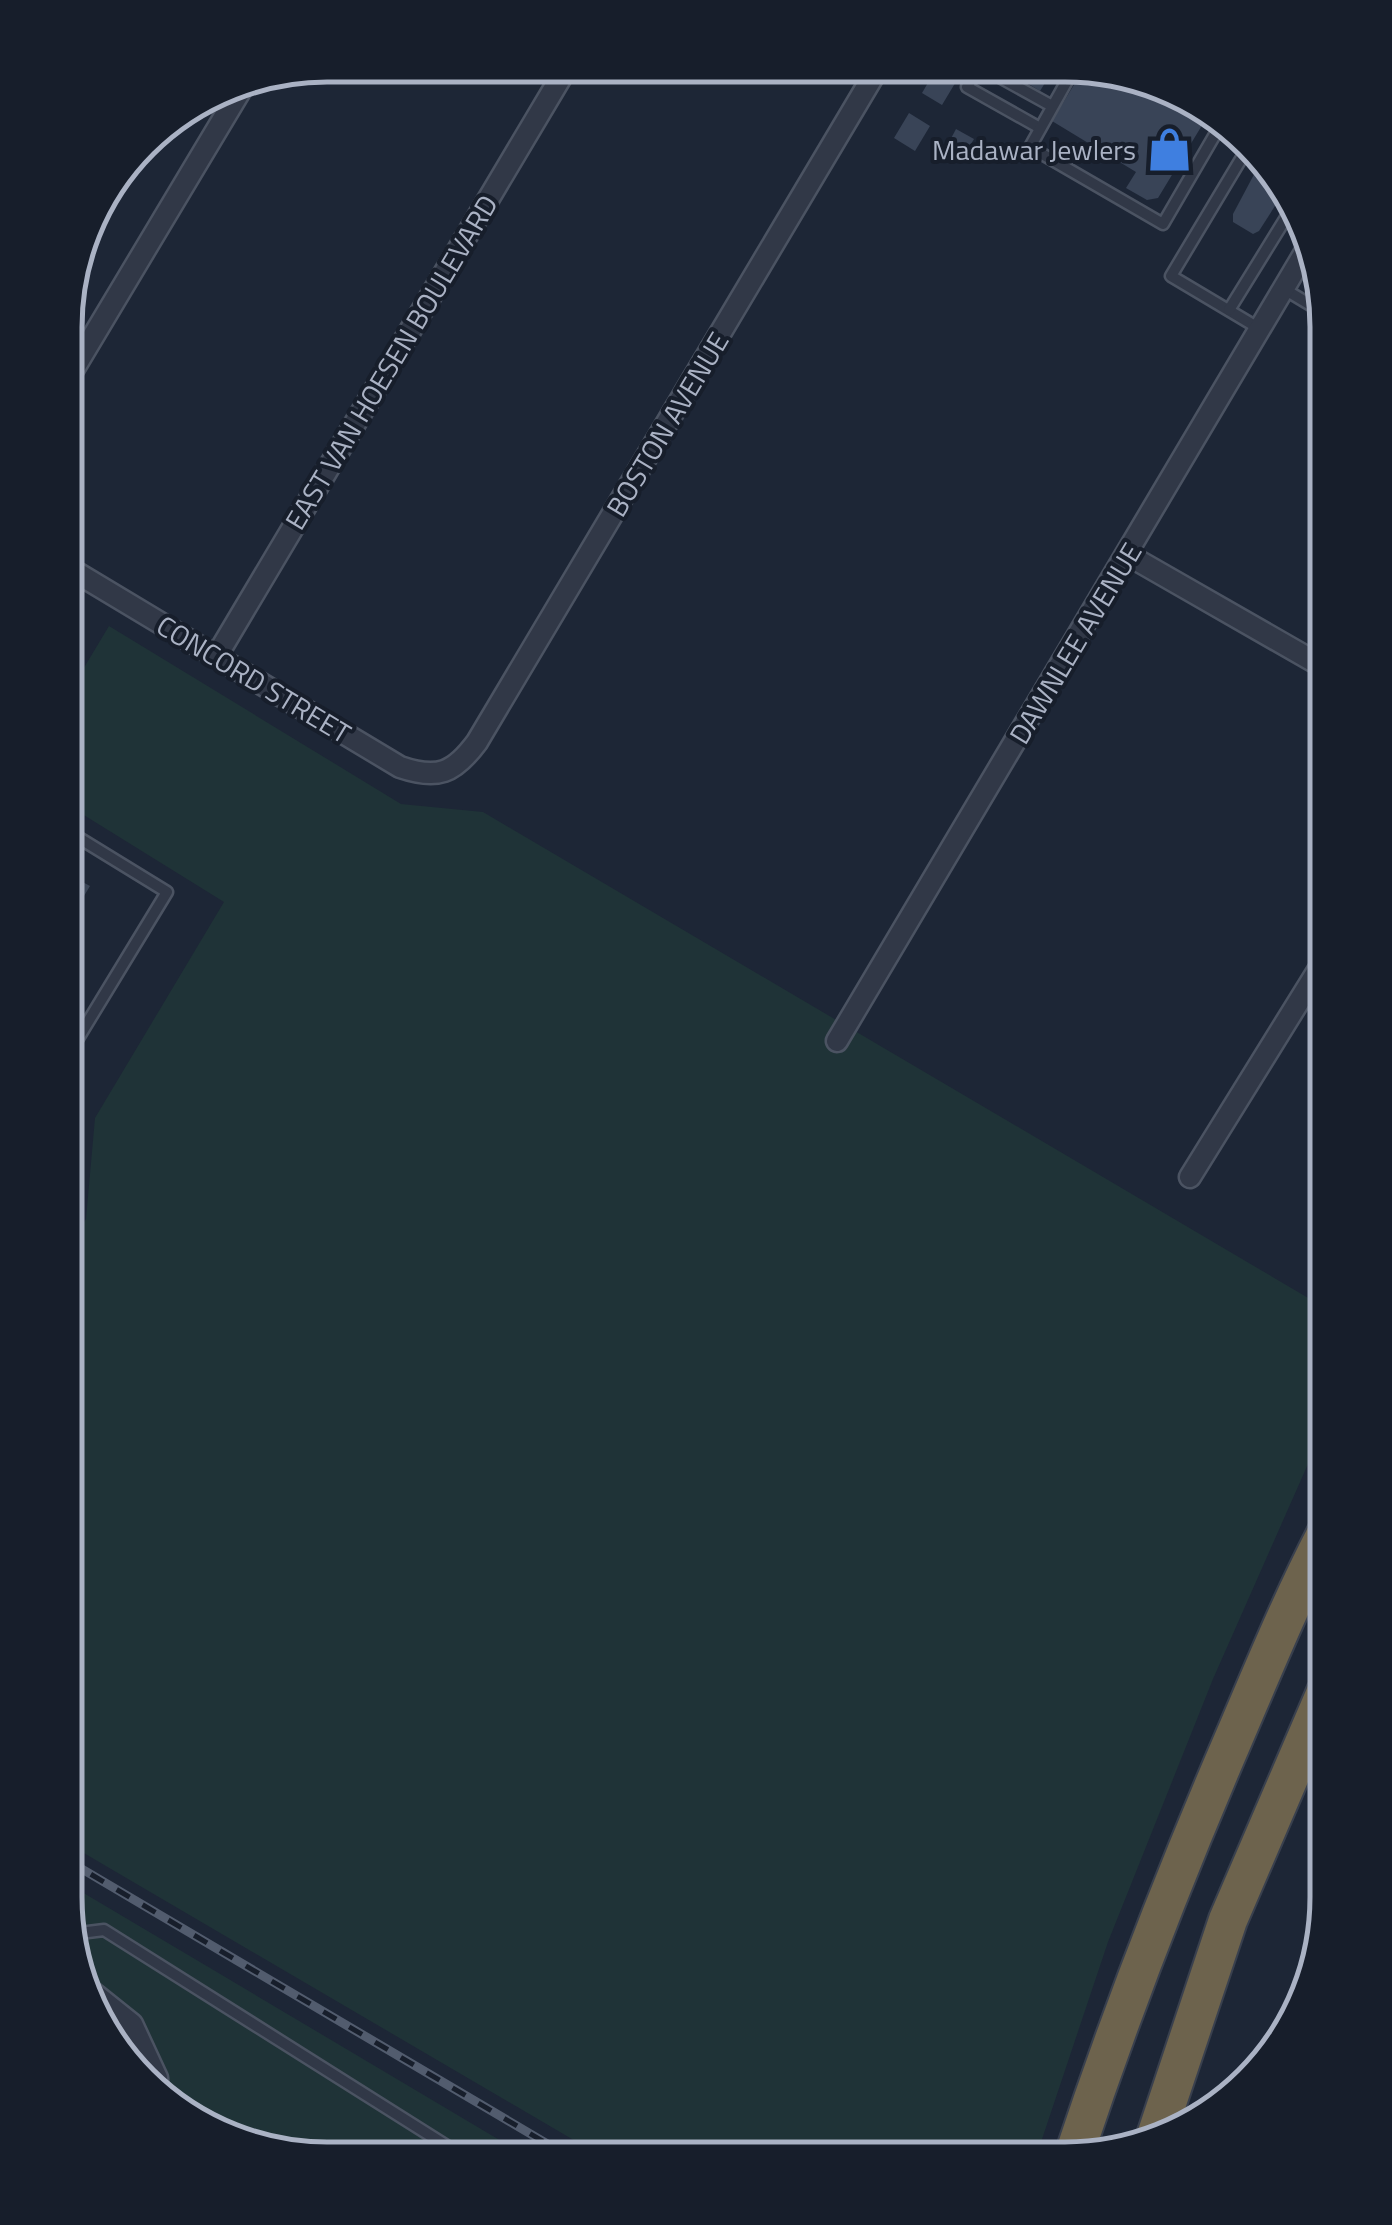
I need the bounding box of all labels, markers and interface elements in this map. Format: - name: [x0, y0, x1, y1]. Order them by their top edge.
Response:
- shop icon: Madawar Jewlers: [1145, 125, 1193, 173]
- place label: Madawar Jewlers: [932, 128, 1136, 171]
- street label: EAST VAN HOESEN BOULEVARD: [274, 186, 508, 538]
- street label: BOSTON AVENUE: [595, 323, 739, 525]
- street label: DAWNLEE AVENUE: [998, 534, 1152, 752]
- street label: CONCORD STREET: [149, 604, 360, 754]

